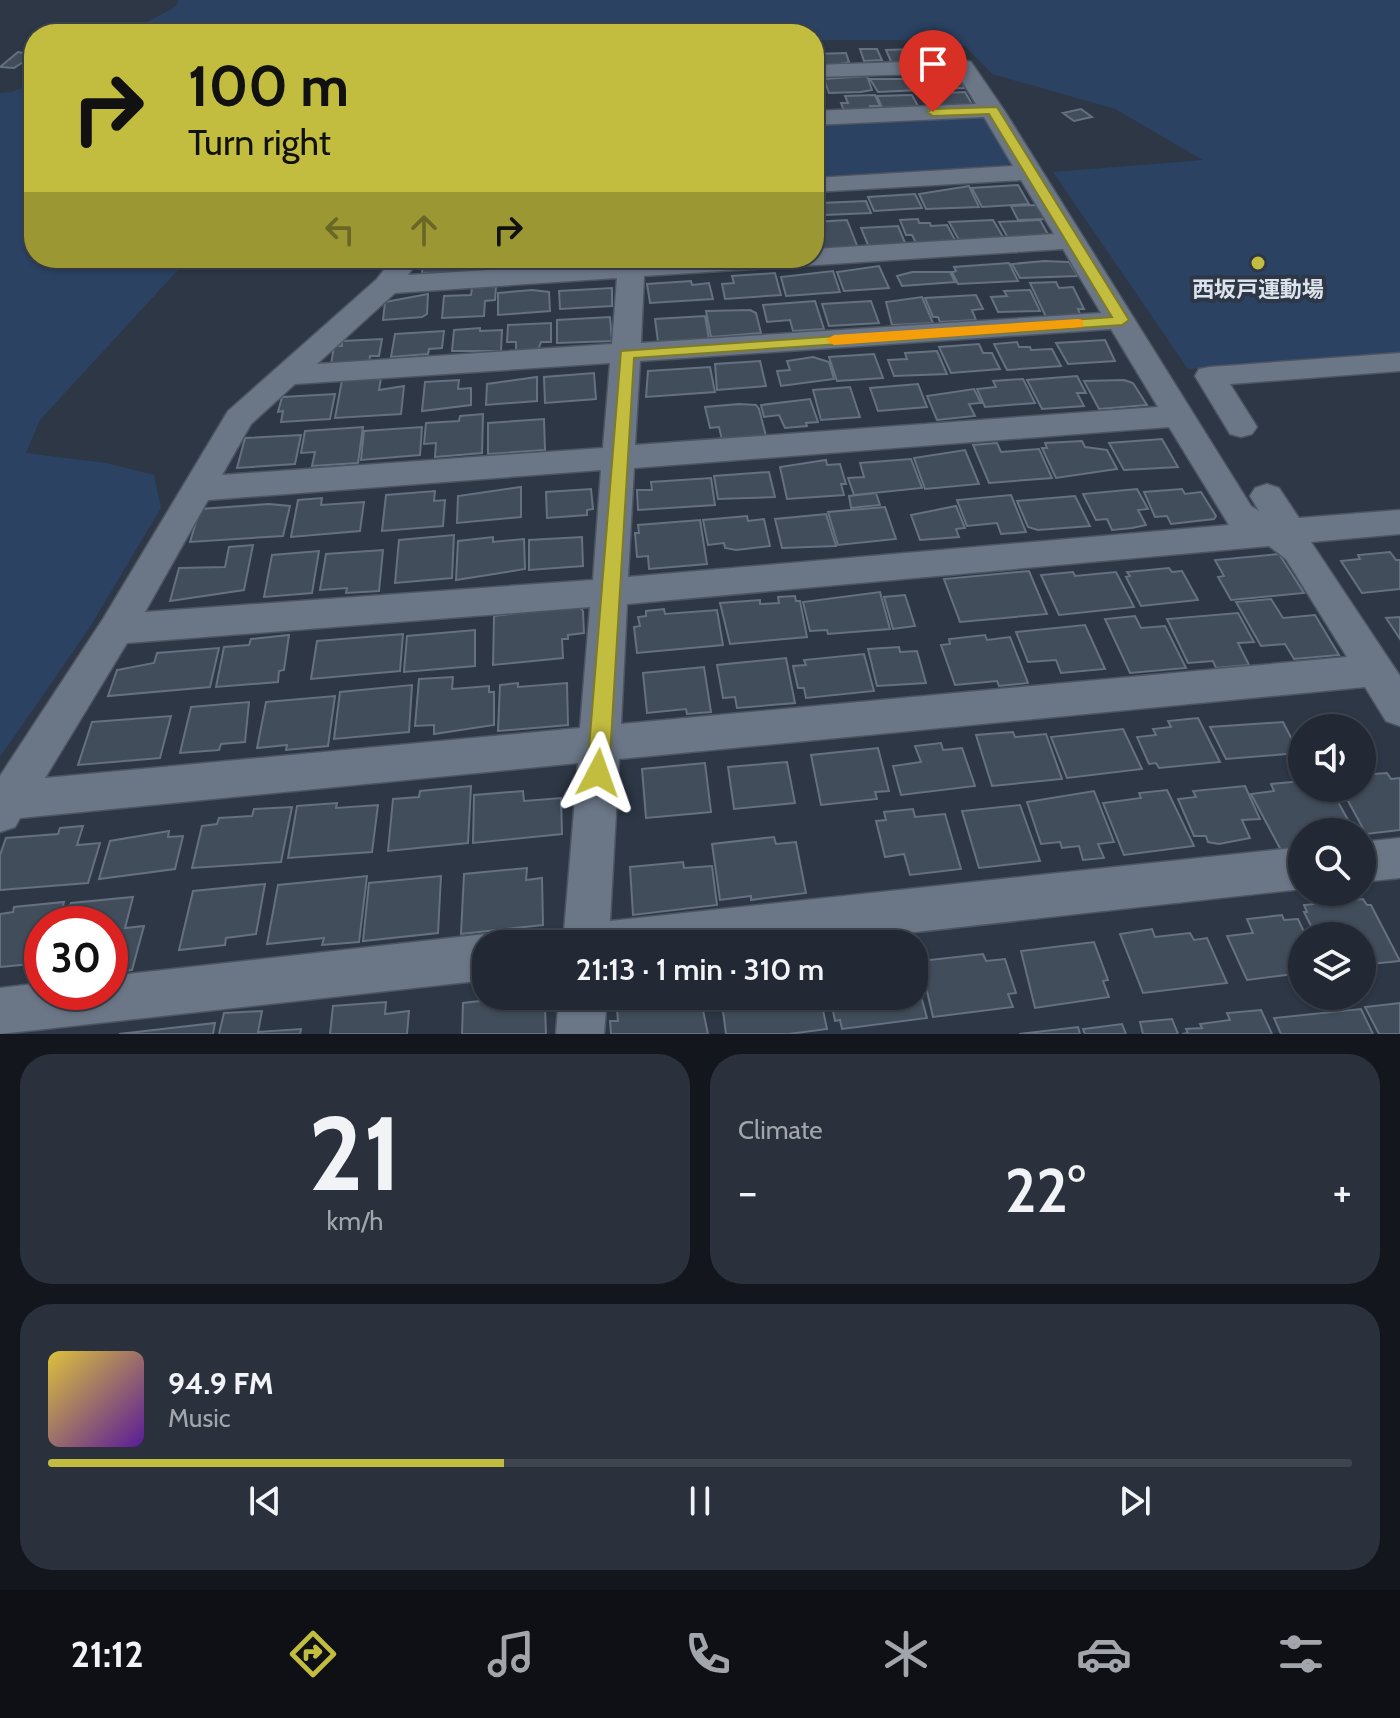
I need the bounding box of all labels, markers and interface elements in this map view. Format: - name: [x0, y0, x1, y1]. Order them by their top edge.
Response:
- pin: [899, 30, 967, 112]
- icon: arrive: [911, 42, 955, 86]
- text: 100 m: [188, 52, 349, 120]
- icon: right: [56, 56, 160, 160]
- text: Turn right: [188, 120, 331, 164]
- icon: left: [318, 208, 362, 252]
- icon: ahead: [402, 208, 446, 252]
- icon: right: [486, 208, 530, 252]
- marker: 西坂戸運動場: [1249, 254, 1267, 272]
- place label: 西坂戸運動場: [1192, 276, 1324, 303]
- map controls: [1288, 714, 1376, 1010]
- button: sound: [1288, 714, 1376, 802]
- position arrow: [556, 731, 640, 815]
- button: search: [1288, 818, 1376, 906]
- speed limit sign: 30: [24, 906, 128, 1010]
- button: layers: [1288, 922, 1376, 1010]
- text: 21:13 · 1 min · 310 m: [576, 951, 824, 988]
- text: 21: [308, 1090, 402, 1216]
- text: Climate: [738, 1114, 823, 1146]
- text: 22°: [1005, 1154, 1085, 1227]
- text: −: [738, 1165, 757, 1218]
- text: +: [1333, 1165, 1352, 1218]
- text: km/h: [327, 1205, 383, 1237]
- text: 94.9 FM: [168, 1365, 274, 1402]
- text: Music: [168, 1402, 231, 1434]
- icon: previous: [243, 1479, 287, 1523]
- icon: pause: [678, 1479, 722, 1523]
- icon: next: [1113, 1479, 1157, 1523]
- icon: directions: [285, 1626, 341, 1682]
- icon: music: [483, 1626, 539, 1682]
- icon: phone: [680, 1626, 736, 1682]
- icon: climate: [878, 1626, 934, 1682]
- icon: car: [1076, 1626, 1132, 1682]
- icon: filters: [1273, 1626, 1329, 1682]
- text: 21:12: [71, 1632, 143, 1676]

